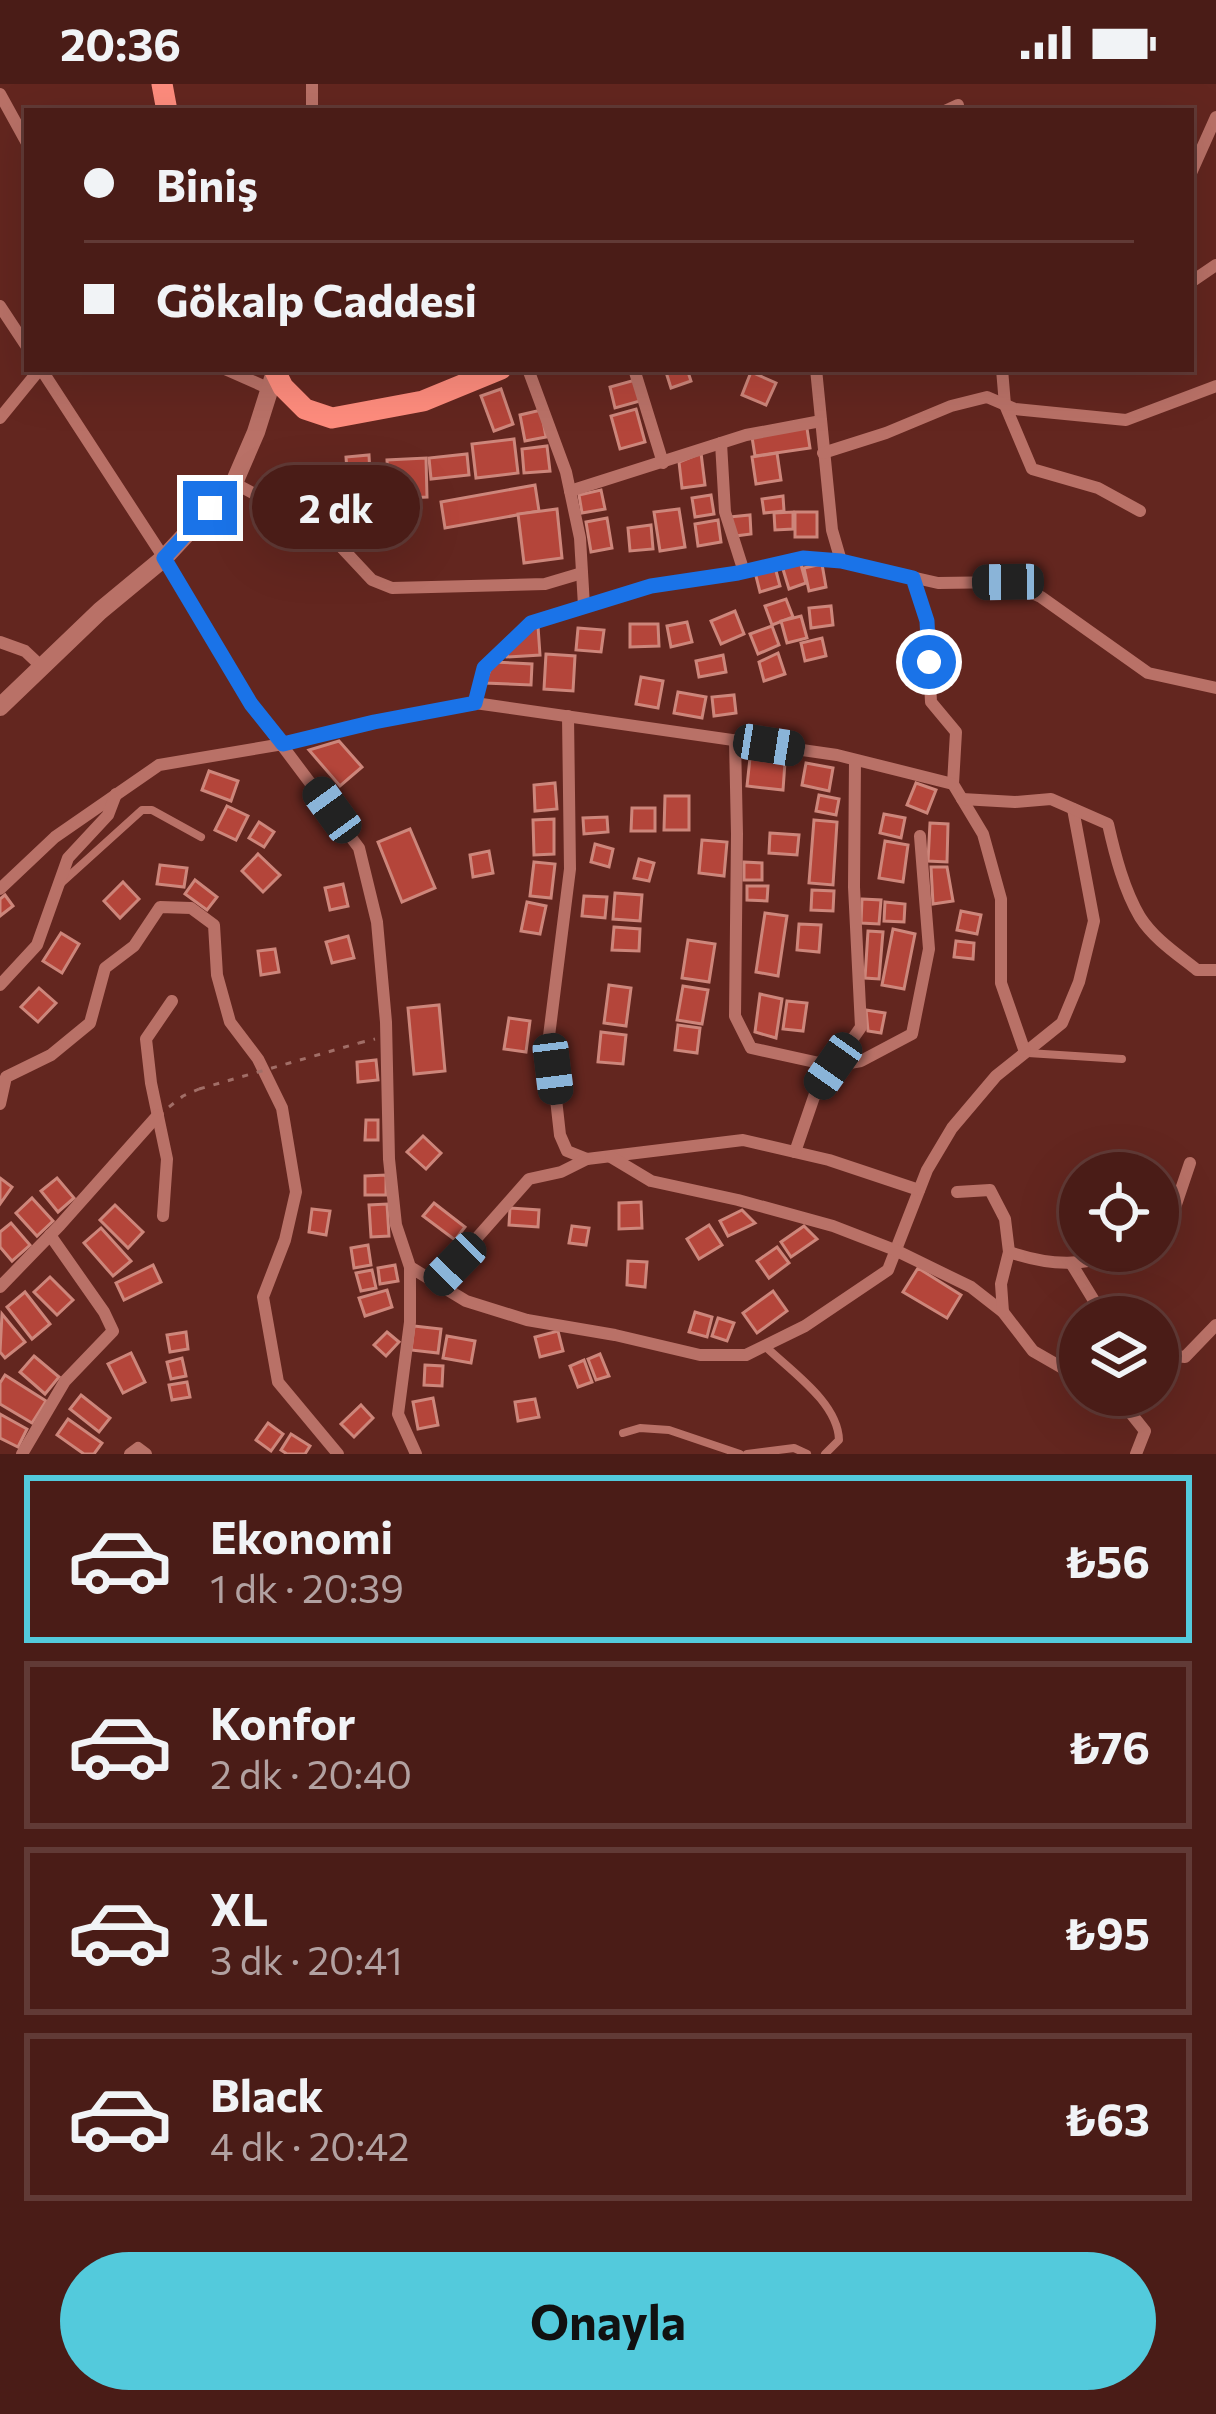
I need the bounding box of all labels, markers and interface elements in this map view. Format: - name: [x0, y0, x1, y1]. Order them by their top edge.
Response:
- text: 20:36: [60, 15, 181, 70]
- text: Biniş: [156, 156, 258, 211]
- text: Gökalp Caddesi: [156, 271, 477, 326]
- callout: 2 dk: [252, 466, 420, 550]
- route end: [183, 481, 237, 535]
- text: 2 dk: [299, 483, 373, 531]
- car: [972, 563, 1044, 601]
- route start: [902, 635, 956, 689]
- car: [731, 722, 807, 768]
- car: [296, 770, 368, 850]
- car: [798, 1026, 868, 1106]
- car: [531, 1031, 575, 1107]
- map controls: [1059, 1152, 1179, 1416]
- button: locate: [1059, 1152, 1179, 1272]
- car: [417, 1226, 493, 1302]
- button: layers: [1059, 1296, 1179, 1416]
- icon: car: [66, 1505, 174, 1613]
- text: Ekonomi: [210, 1508, 393, 1563]
- text: ₺56: [1064, 1532, 1150, 1587]
- text: 1 dk · 20:39: [210, 1563, 404, 1611]
- icon: car: [66, 1691, 174, 1799]
- text: Konfor: [210, 1694, 356, 1749]
- text: ₺76: [1068, 1718, 1150, 1773]
- text: 2 dk · 20:40: [210, 1749, 412, 1797]
- icon: car: [66, 1877, 174, 1985]
- text: XL: [210, 1880, 268, 1935]
- text: ₺95: [1064, 1904, 1150, 1959]
- text: 3 dk · 20:41: [210, 1935, 403, 1983]
- icon: car: [66, 2063, 174, 2171]
- text: Black: [210, 2066, 323, 2121]
- text: ₺63: [1064, 2090, 1150, 2145]
- text: 4 dk · 20:42: [210, 2121, 409, 2169]
- button: Onayla: [60, 2252, 1156, 2390]

